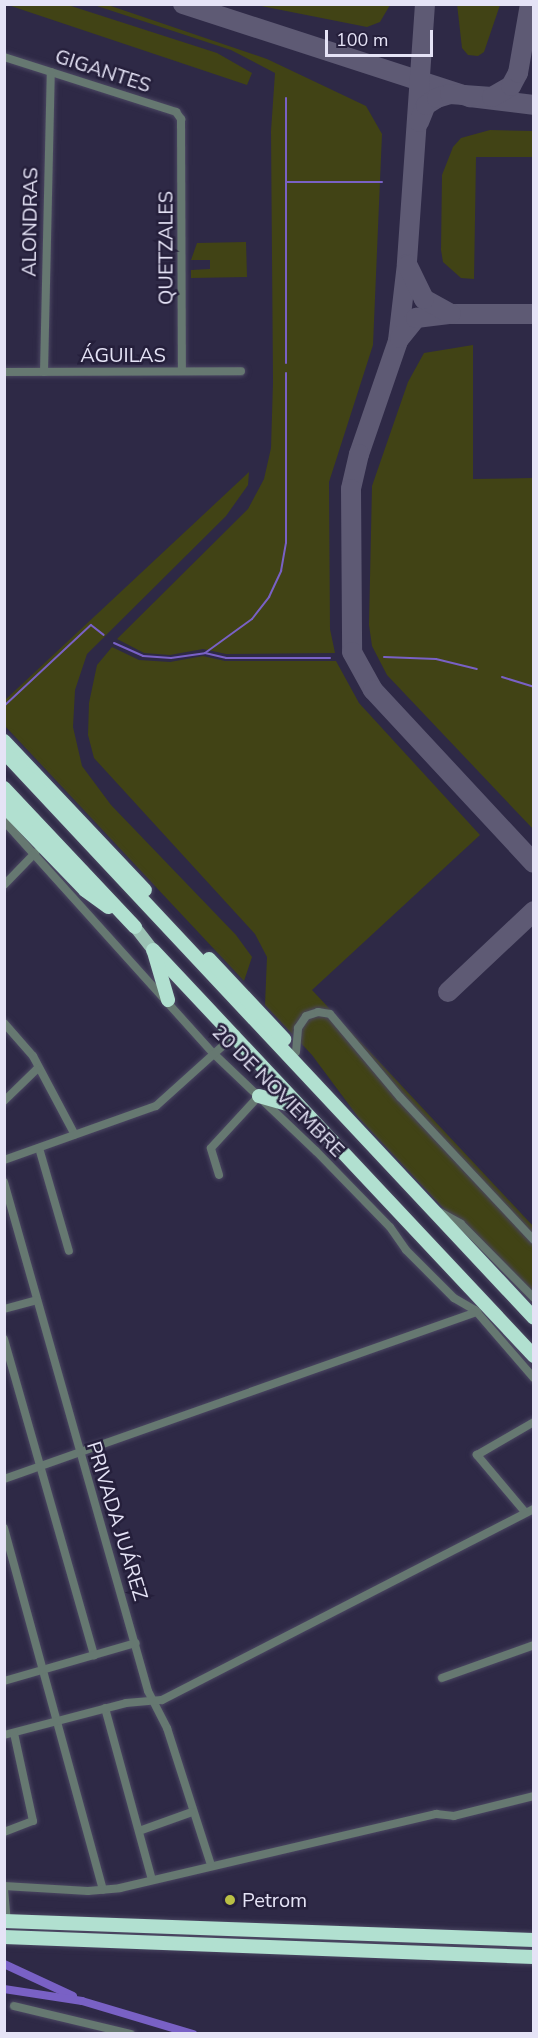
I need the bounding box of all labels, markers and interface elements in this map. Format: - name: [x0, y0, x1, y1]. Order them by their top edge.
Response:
- scale bar: [328, 18, 436, 56]
- text: 100 m: [336, 28, 388, 52]
- street label: GIGANTES: [52, 44, 154, 98]
- street label: ALONDRAS: [17, 167, 43, 277]
- street label: QUETZALES: [154, 191, 178, 305]
- street label: ÁGUILAS: [80, 343, 166, 367]
- street label: 20 DE NOVIEMBRE: [207, 1020, 349, 1162]
- street label: PRIVADA JUÁREZ: [81, 1439, 153, 1603]
- place label: Petrom: [242, 1888, 307, 1912]
- marker: Petrom: [223, 1893, 237, 1907]

